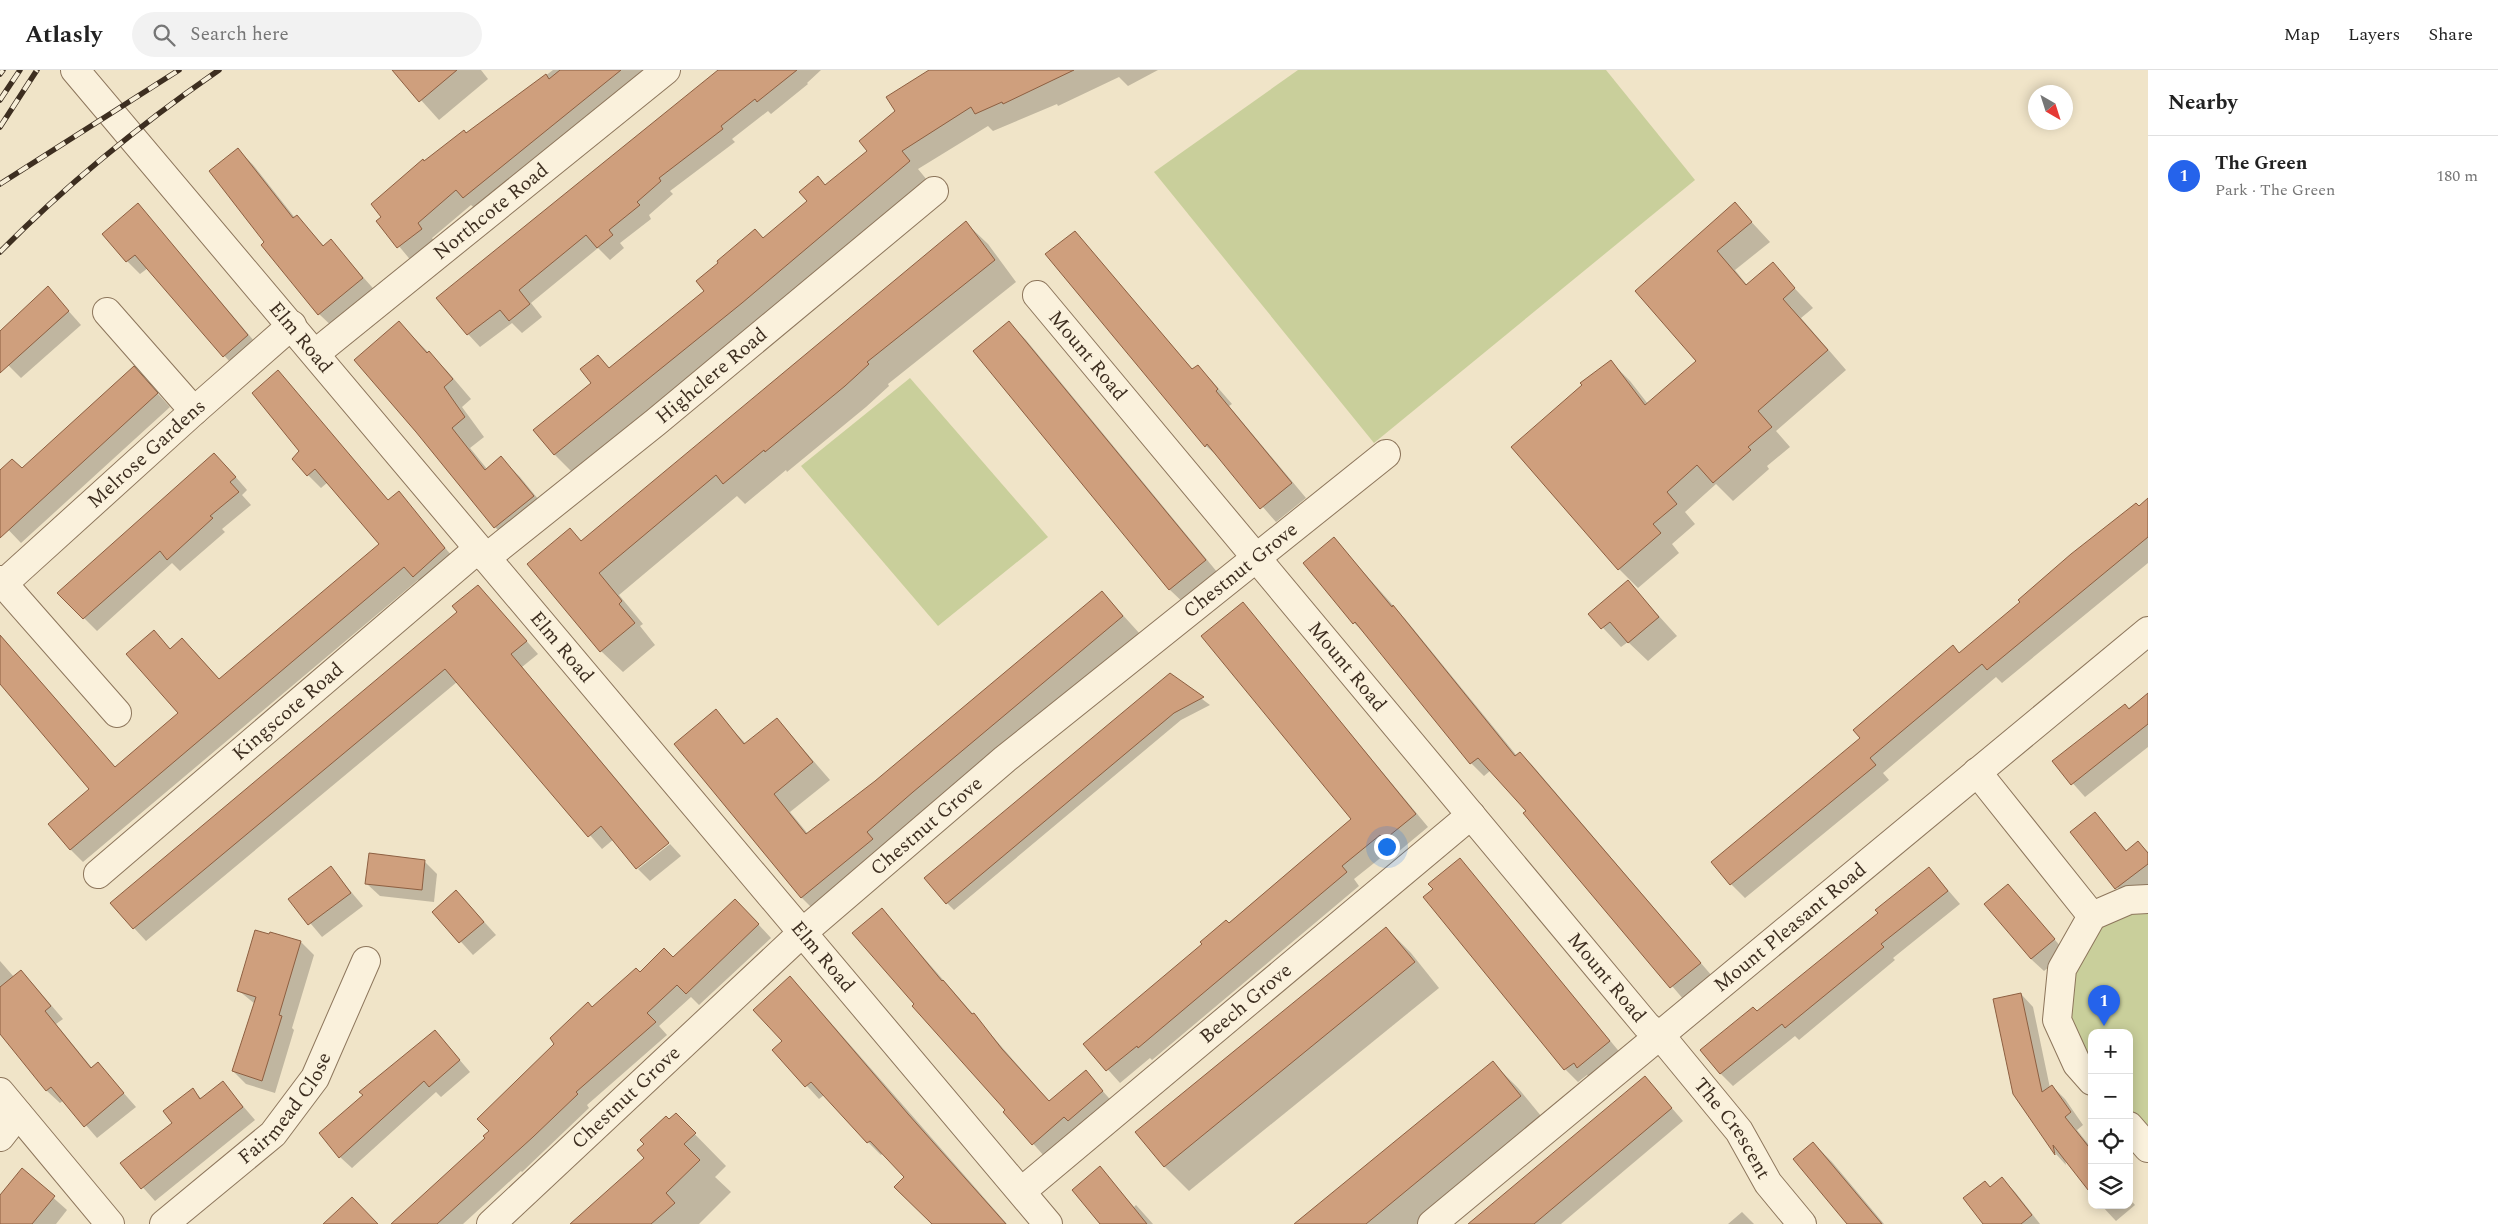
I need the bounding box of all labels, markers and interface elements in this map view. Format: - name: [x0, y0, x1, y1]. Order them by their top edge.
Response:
- search box: [132, 12, 482, 57]
- text: Atlasly: [25, 17, 102, 53]
- text: Search here: [190, 20, 289, 49]
- icon: search: [150, 21, 178, 49]
- text: Map: [2284, 21, 2320, 48]
- text: Layers: [2348, 21, 2400, 48]
- text: Share: [2428, 21, 2473, 48]
- north arrow: [2028, 85, 2073, 130]
- text: Nearby: [2168, 87, 2238, 119]
- text: The Green: [2215, 149, 2308, 178]
- street label: Northcote Road: [427, 156, 555, 267]
- text: 1: [2180, 164, 2188, 188]
- text: 180 m: [2436, 164, 2478, 188]
- text: Park · The Green: [2215, 178, 2335, 202]
- street label: Elm Road: [261, 295, 340, 380]
- street label: Mount Road: [1041, 304, 1134, 408]
- street label: Highclere Road: [649, 320, 774, 431]
- street label: Melrose Gardens: [81, 392, 213, 516]
- street label: Chestnut Grove: [1177, 515, 1305, 626]
- street label: Elm Road: [522, 605, 601, 690]
- street label: Mount Road: [1300, 615, 1394, 719]
- street label: Kingscote Road: [226, 655, 350, 768]
- street label: Chestnut Grove: [864, 769, 989, 883]
- your location: [1374, 834, 1400, 860]
- street label: Mount Pleasant Road: [1707, 855, 1873, 1000]
- street label: Elm Road: [783, 914, 862, 999]
- street label: Mount Road: [1560, 926, 1653, 1030]
- street label: Beech Grove: [1193, 956, 1299, 1051]
- pin: 1: [2088, 985, 2120, 1026]
- map controls: [2088, 1029, 2133, 1209]
- button: +: [2088, 1029, 2133, 1074]
- street label: Chestnut Grove: [565, 1039, 687, 1156]
- street label: Fairmead Close: [231, 1047, 339, 1172]
- street label: The Crescent: [1686, 1071, 1778, 1185]
- button: −: [2088, 1074, 2133, 1119]
- button: locate: [2088, 1119, 2133, 1164]
- button: layers: [2088, 1164, 2133, 1209]

